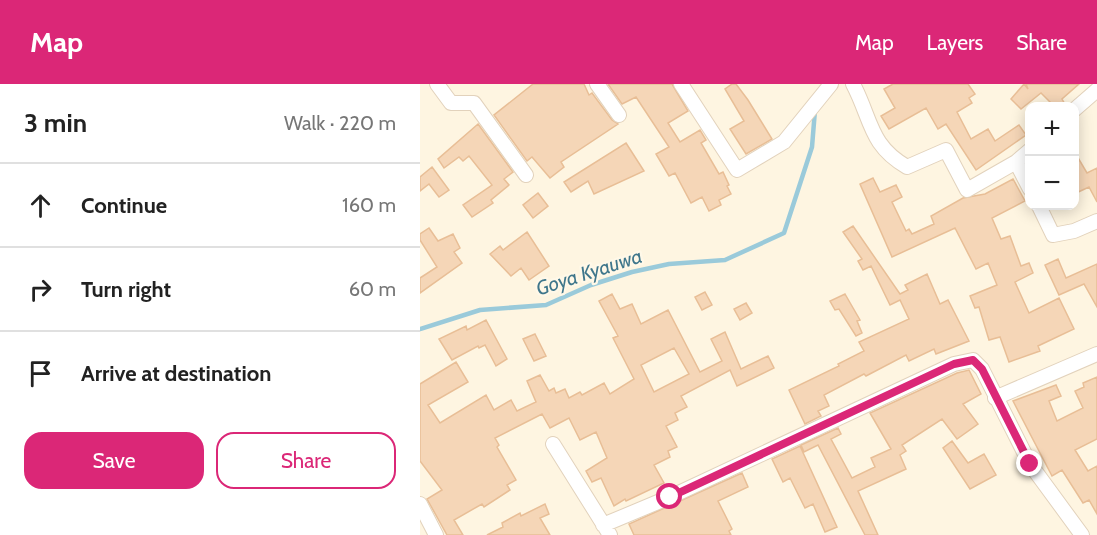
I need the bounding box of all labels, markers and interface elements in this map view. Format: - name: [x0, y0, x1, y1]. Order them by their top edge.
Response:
- text: Map: [30, 25, 83, 59]
- text: Map: [855, 30, 894, 55]
- text: Layers: [927, 30, 983, 55]
- text: Share: [1016, 30, 1067, 55]
- map controls: [1025, 102, 1079, 210]
- button: +: [1025, 102, 1079, 156]
- text: 3 min: [24, 107, 87, 139]
- text: Walk · 220 m: [284, 111, 396, 135]
- button: −: [1025, 156, 1079, 210]
- icon: ahead: [24, 189, 57, 222]
- text: Continue: [81, 192, 167, 219]
- text: 160 m: [342, 193, 396, 217]
- water label: Goya Kyauwa: [533, 244, 645, 300]
- icon: right: [24, 273, 57, 306]
- text: Turn right: [81, 276, 171, 303]
- text: 60 m: [349, 277, 396, 301]
- icon: arrive: [24, 357, 57, 390]
- text: Arrive at destination: [81, 360, 271, 387]
- button: Save: [24, 432, 204, 489]
- button: Share: [216, 432, 396, 489]
- route end: [1016, 450, 1042, 476]
- route start: [656, 483, 682, 509]

